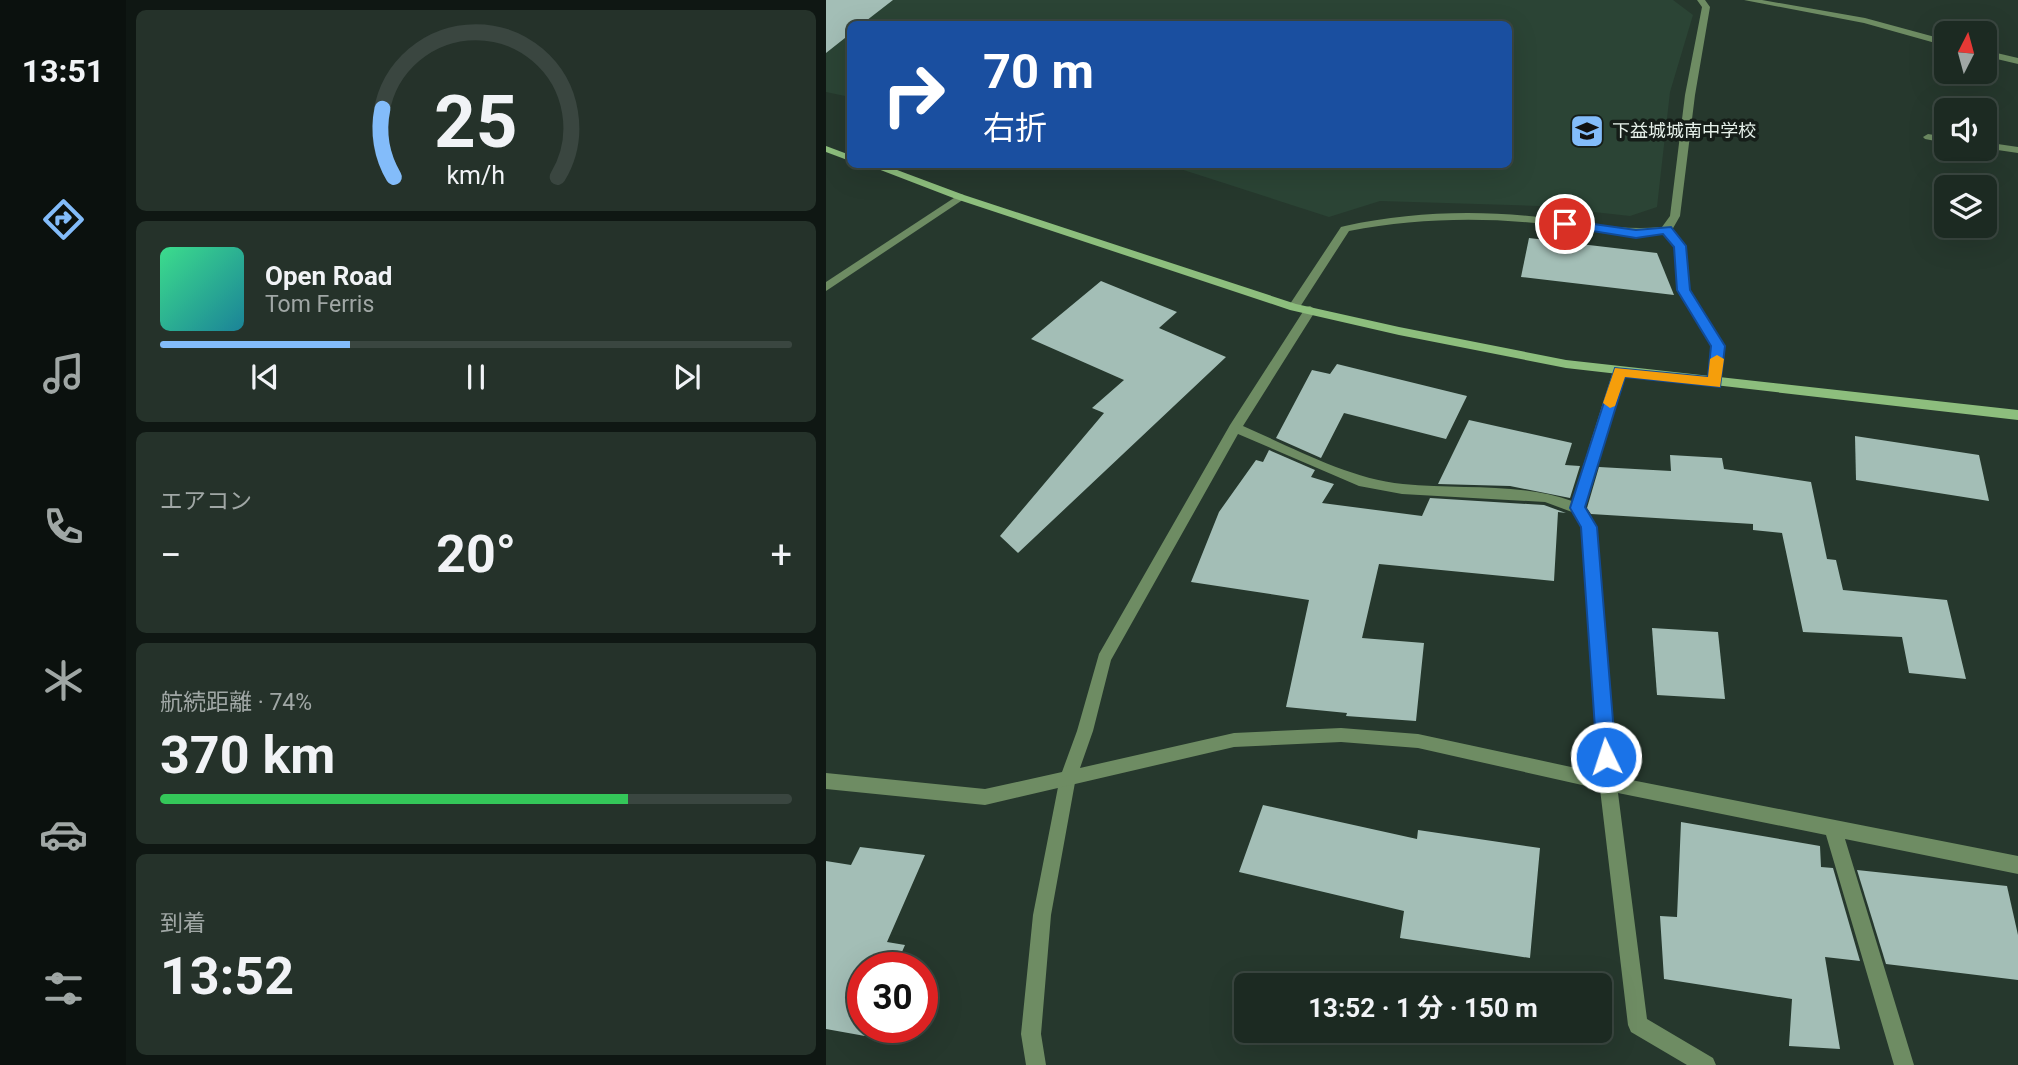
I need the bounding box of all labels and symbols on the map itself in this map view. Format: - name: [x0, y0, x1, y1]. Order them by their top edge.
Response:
- north arrow: [1934, 21, 1997, 84]
- school or university icon: 下益城城南中学校: [1568, 112, 1606, 150]
- place label: 下益城城南中学校: [1612, 120, 1756, 141]
- pin: [1535, 194, 1595, 254]
- position arrow: [1569, 720, 1643, 794]
- speed limit sign: 30: [847, 952, 938, 1043]

